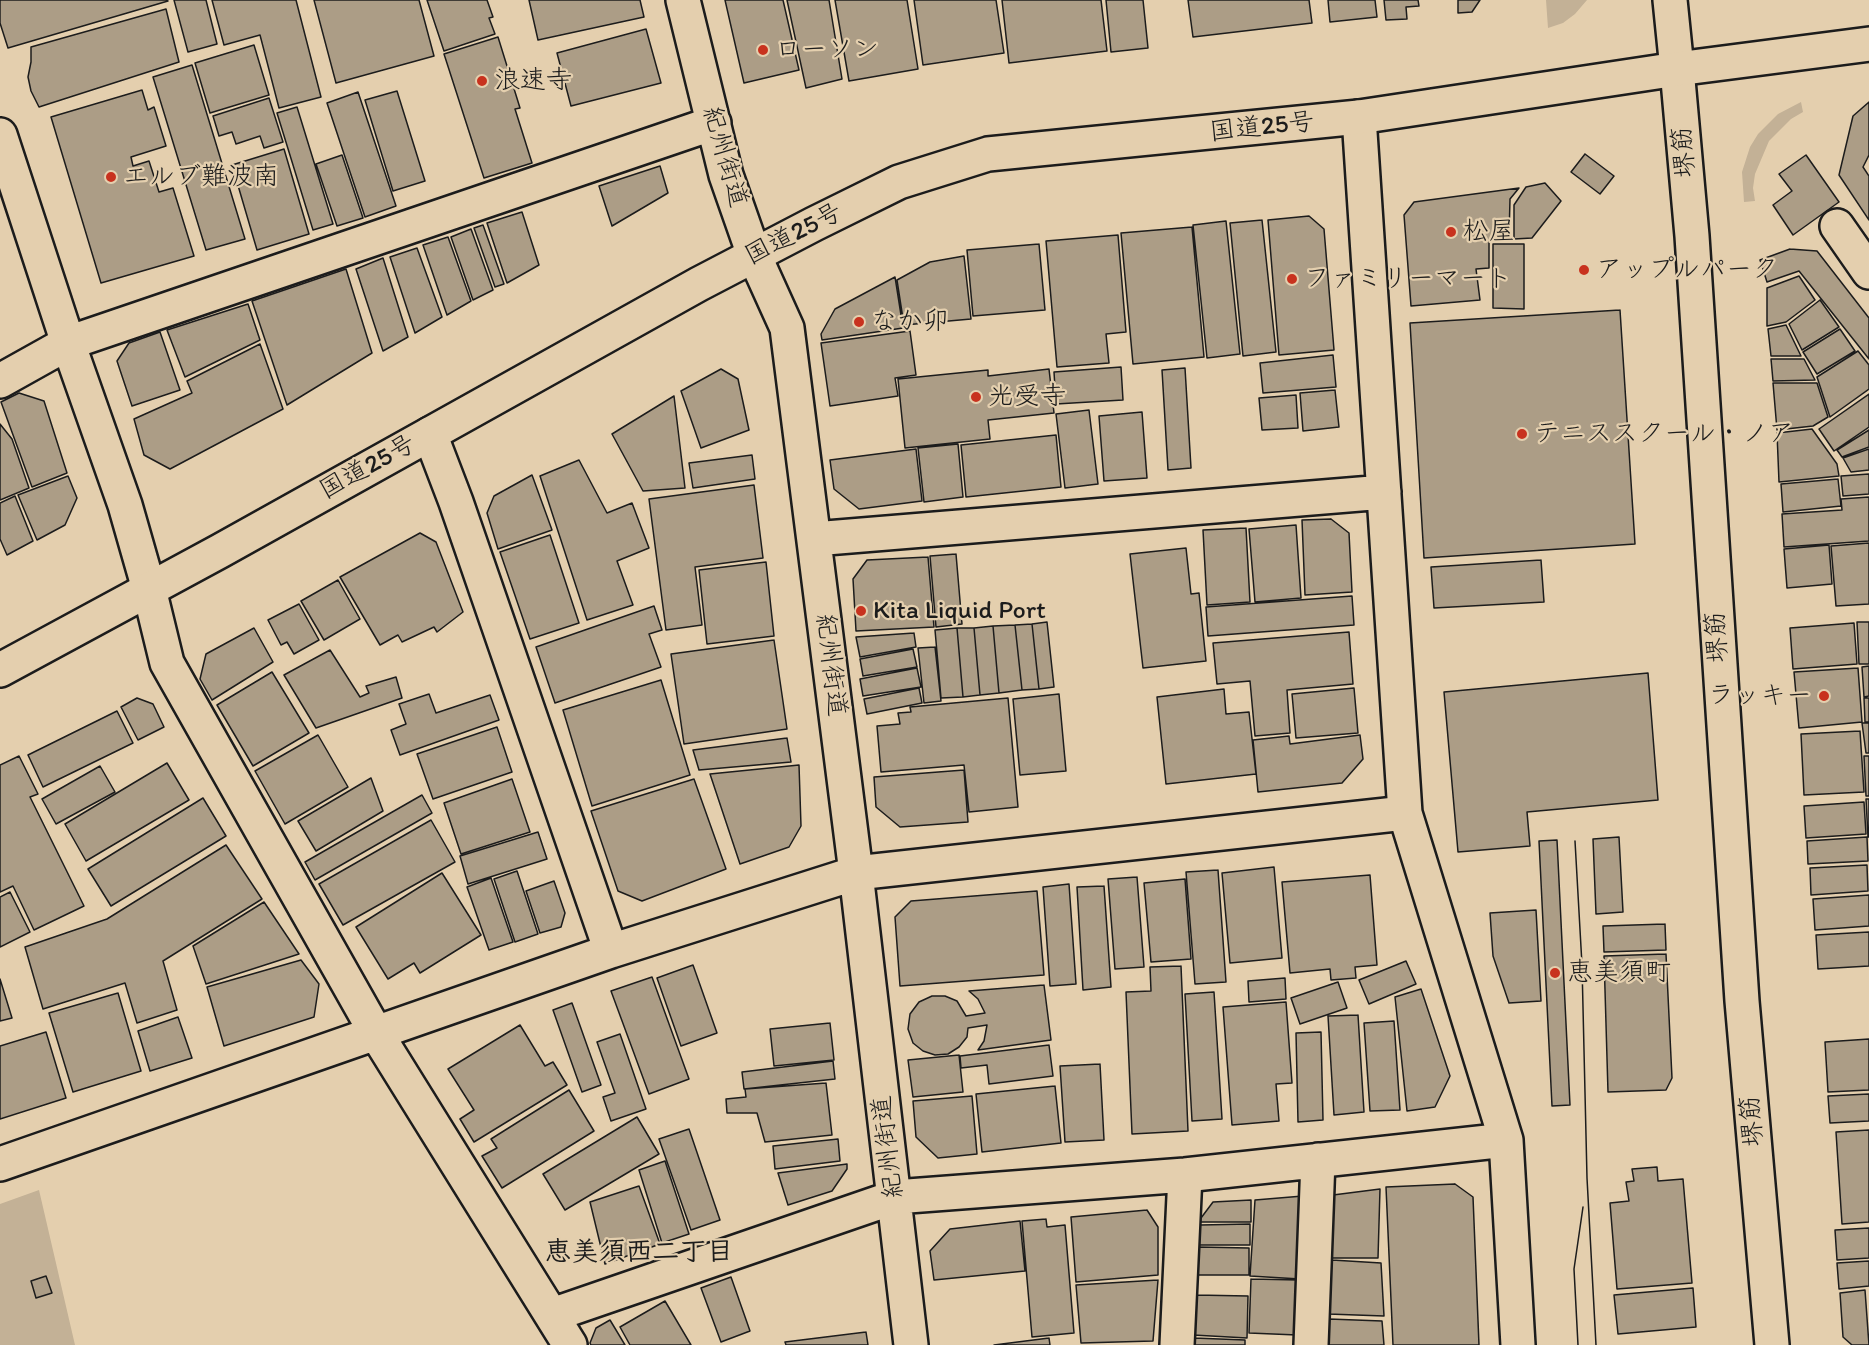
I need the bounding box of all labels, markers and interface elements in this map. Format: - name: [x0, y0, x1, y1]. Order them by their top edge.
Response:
- place label: ローソン: [775, 34, 879, 66]
- marker: ローソン: [756, 43, 770, 57]
- place label: 浪速寺: [494, 65, 572, 97]
- marker: 浪速寺: [475, 74, 489, 88]
- street label: 紀州街道: [695, 103, 753, 211]
- street label: 国道25号: [1208, 107, 1316, 149]
- street label: 堺筋: [1667, 125, 1703, 179]
- place label: エルブ難波南: [123, 161, 279, 193]
- marker: エルブ難波南: [104, 170, 118, 184]
- street label: 国道25号: [740, 197, 848, 273]
- place label: 松屋: [1463, 216, 1515, 248]
- marker: 松屋: [1444, 225, 1458, 239]
- place label: アップルパーク: [1596, 254, 1778, 286]
- place label: ファミリーマート: [1304, 263, 1512, 295]
- marker: アップルパーク: [1577, 263, 1591, 277]
- marker: ファミリーマート: [1285, 272, 1299, 286]
- place label: なか卯: [871, 306, 949, 338]
- marker: なか卯: [852, 315, 866, 329]
- place label: 光受寺: [988, 381, 1066, 413]
- marker: 光受寺: [969, 390, 983, 404]
- place label: テニススクール・ノア: [1534, 418, 1794, 450]
- marker: テニススクール・ノア: [1515, 427, 1529, 441]
- street label: 国道25号: [314, 429, 422, 507]
- place label: Kita Liquid Port: [873, 595, 1046, 627]
- marker: Kita Liquid Port: [854, 604, 868, 618]
- street label: 堺筋: [1701, 610, 1735, 664]
- street label: 紀州街道: [808, 611, 852, 719]
- place label: ラッキー: [1708, 680, 1812, 712]
- marker: ラッキー: [1817, 689, 1831, 703]
- place label: 恵美須町: [1567, 957, 1671, 989]
- marker: 恵美須町: [1548, 966, 1562, 980]
- street label: 紀州街道: [867, 1093, 911, 1201]
- street label: 堺筋: [1735, 1094, 1771, 1148]
- district label: 恵美須西二丁目: [545, 1237, 733, 1269]

